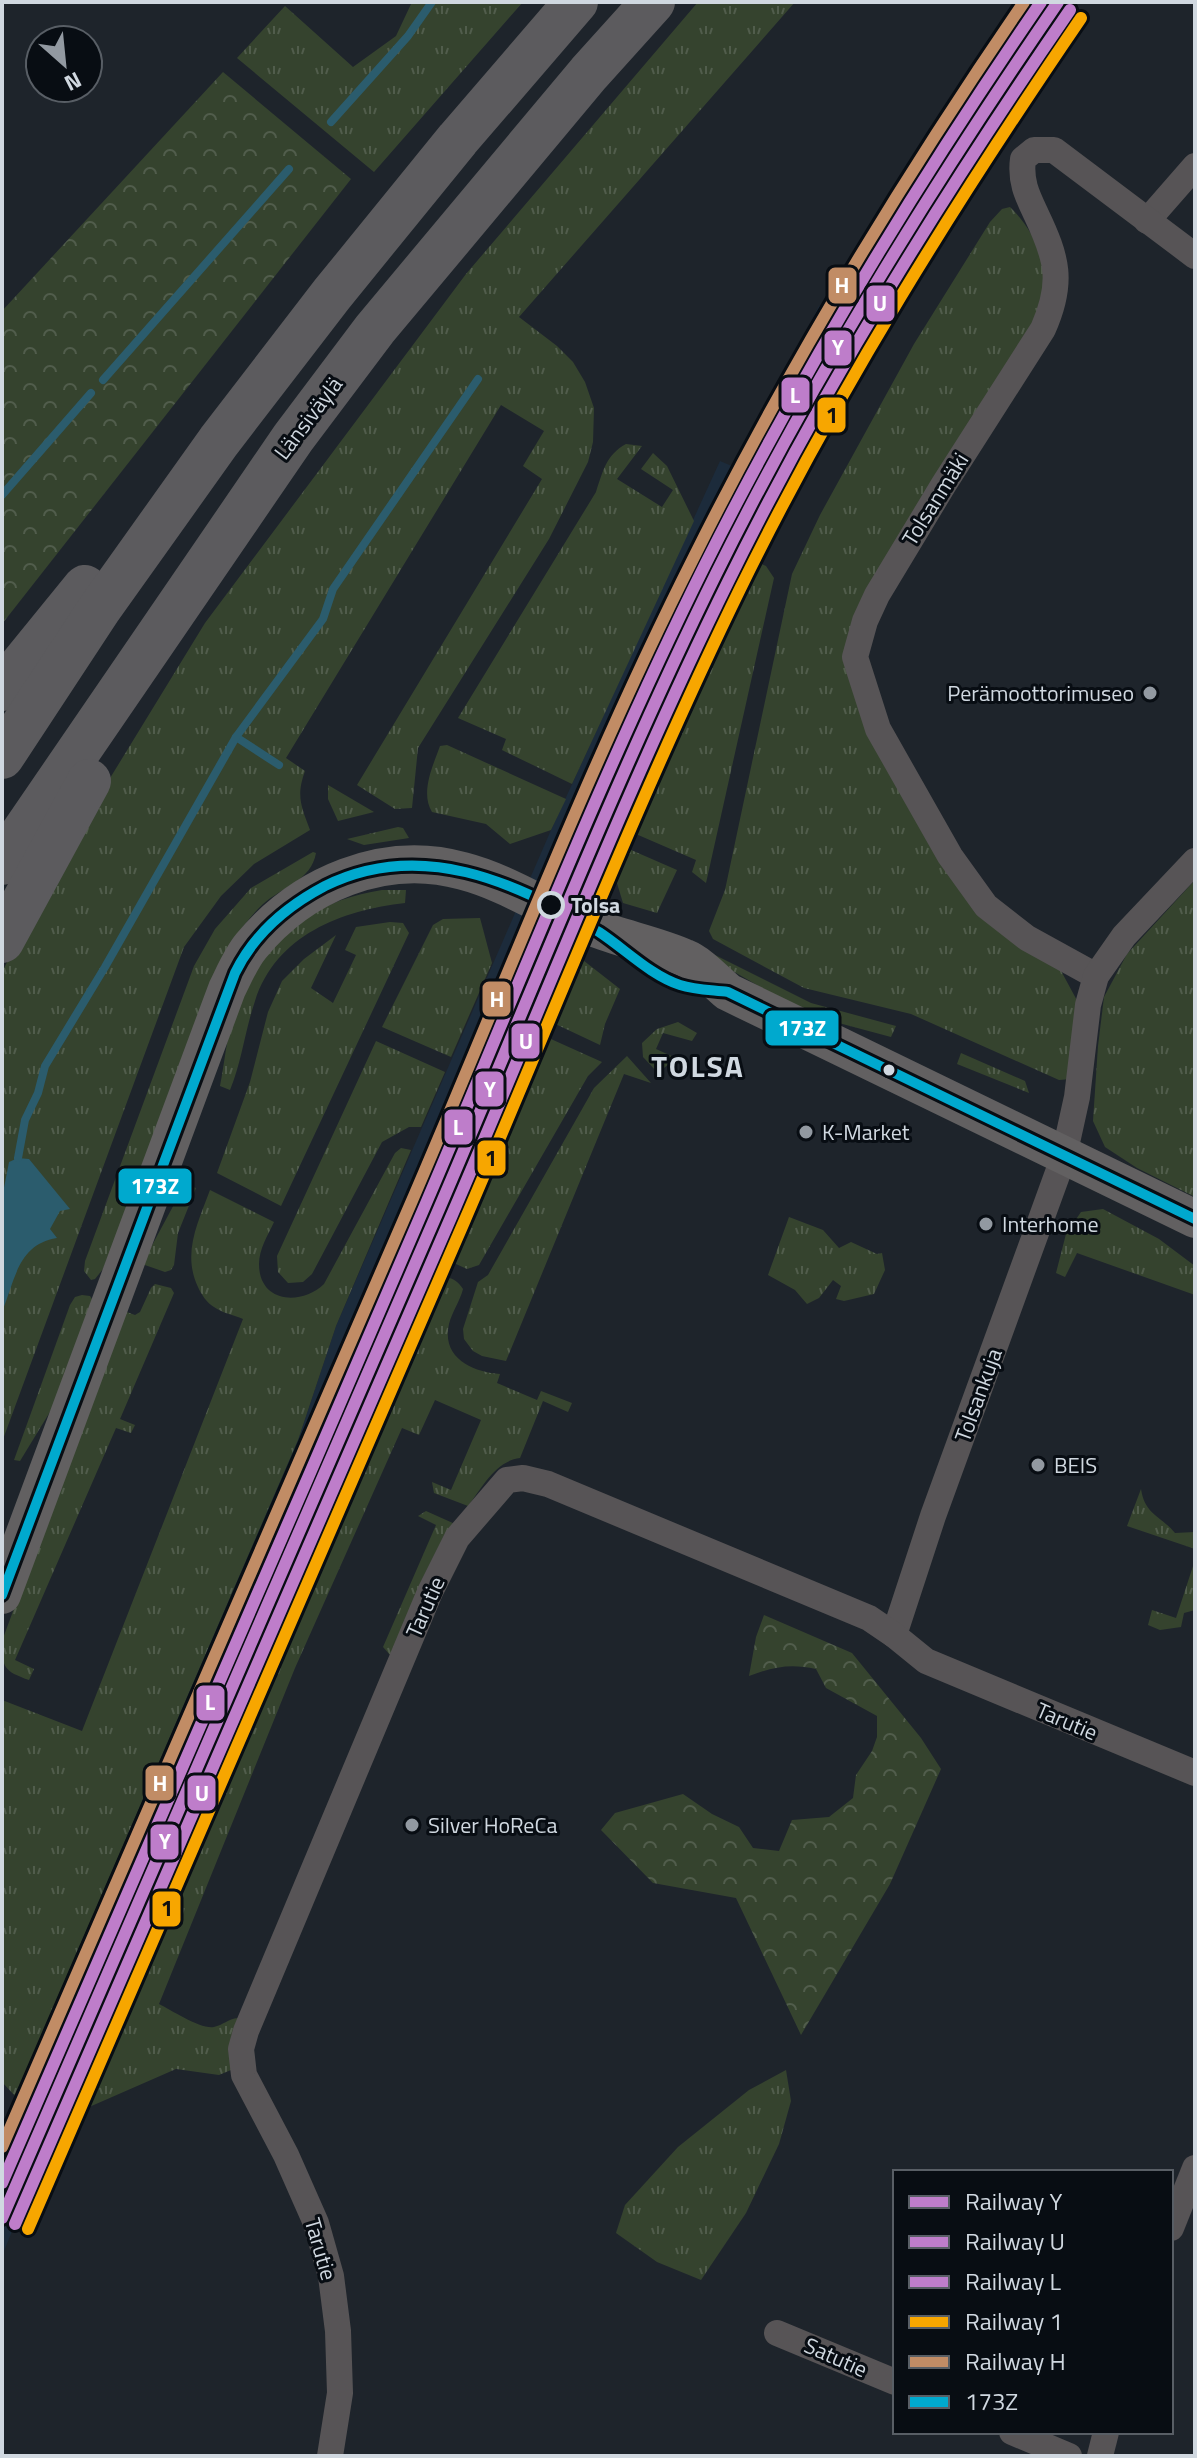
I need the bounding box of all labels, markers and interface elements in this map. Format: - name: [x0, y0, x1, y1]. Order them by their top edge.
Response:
- north arrow: [24, 24, 104, 104]
- text: N: [59, 63, 88, 100]
- line badge: H: [827, 266, 858, 305]
- text: H: [835, 268, 849, 302]
- line badge: U: [865, 284, 896, 323]
- text: U: [873, 286, 887, 320]
- line badge: Y: [823, 329, 853, 367]
- text: Y: [832, 330, 845, 364]
- street label: Länsiväylä: [265, 369, 351, 467]
- line badge: L: [780, 376, 811, 414]
- text: L: [790, 378, 801, 412]
- line badge: 1: [816, 396, 847, 434]
- text: 1: [826, 398, 838, 432]
- street label: Tolsanmäki: [893, 446, 977, 552]
- place label: Perämoottorimuseo: [947, 676, 1134, 710]
- marker: Perämoottorimuseo: [1141, 684, 1159, 702]
- place label: Tolsa: [571, 888, 620, 922]
- marker: Tolsa: [538, 892, 564, 918]
- line badge: H: [481, 980, 512, 1018]
- text: H: [490, 982, 504, 1016]
- line badge: 173Z: [764, 1009, 840, 1047]
- text: 173Z: [778, 1011, 826, 1045]
- line badge: U: [510, 1022, 541, 1060]
- text: U: [519, 1024, 533, 1058]
- district label: TOLSA: [651, 1043, 745, 1089]
- unlabelled marker: [881, 1062, 897, 1078]
- line badge: Y: [474, 1070, 505, 1108]
- text: Y: [484, 1072, 497, 1106]
- line badge: L: [443, 1108, 474, 1146]
- text: L: [453, 1110, 464, 1144]
- place label: K-Market: [822, 1115, 910, 1149]
- marker: K-Market: [797, 1123, 815, 1141]
- line badge: 1: [476, 1139, 507, 1177]
- text: 1: [485, 1141, 497, 1175]
- line badge: 173Z: [117, 1167, 193, 1205]
- text: 173Z: [131, 1169, 179, 1203]
- place label: Interhome: [1002, 1207, 1099, 1241]
- marker: Interhome: [977, 1215, 995, 1233]
- street label: Tolsankuja: [945, 1343, 1011, 1447]
- place label: BEIS: [1054, 1448, 1097, 1482]
- marker: BEIS: [1029, 1456, 1047, 1474]
- street label: Tarutie: [397, 1571, 453, 1643]
- line badge: L: [195, 1684, 226, 1722]
- text: L: [205, 1685, 216, 1719]
- street label: Tarutie: [1031, 1693, 1103, 1749]
- line badge: H: [144, 1764, 175, 1802]
- text: H: [153, 1766, 167, 1800]
- line badge: U: [186, 1774, 217, 1812]
- text: U: [195, 1776, 209, 1810]
- place label: Silver HoReCa: [428, 1808, 557, 1842]
- marker: Silver HoReCa: [403, 1816, 421, 1834]
- line badge: Y: [149, 1823, 180, 1861]
- text: Y: [159, 1824, 172, 1858]
- line badge: 1: [151, 1890, 182, 1928]
- text: 1: [161, 1891, 173, 1925]
- legend: [893, 2170, 1173, 2434]
- text: Railway Y: [965, 2183, 1063, 2219]
- street label: Tarutie: [296, 2214, 346, 2284]
- text: Railway U: [965, 2223, 1065, 2259]
- text: Railway L: [965, 2263, 1062, 2299]
- text: Railway 1: [965, 2303, 1063, 2339]
- street label: Satutie: [799, 2328, 873, 2386]
- text: Railway H: [965, 2343, 1066, 2379]
- text: 173Z: [965, 2383, 1018, 2419]

